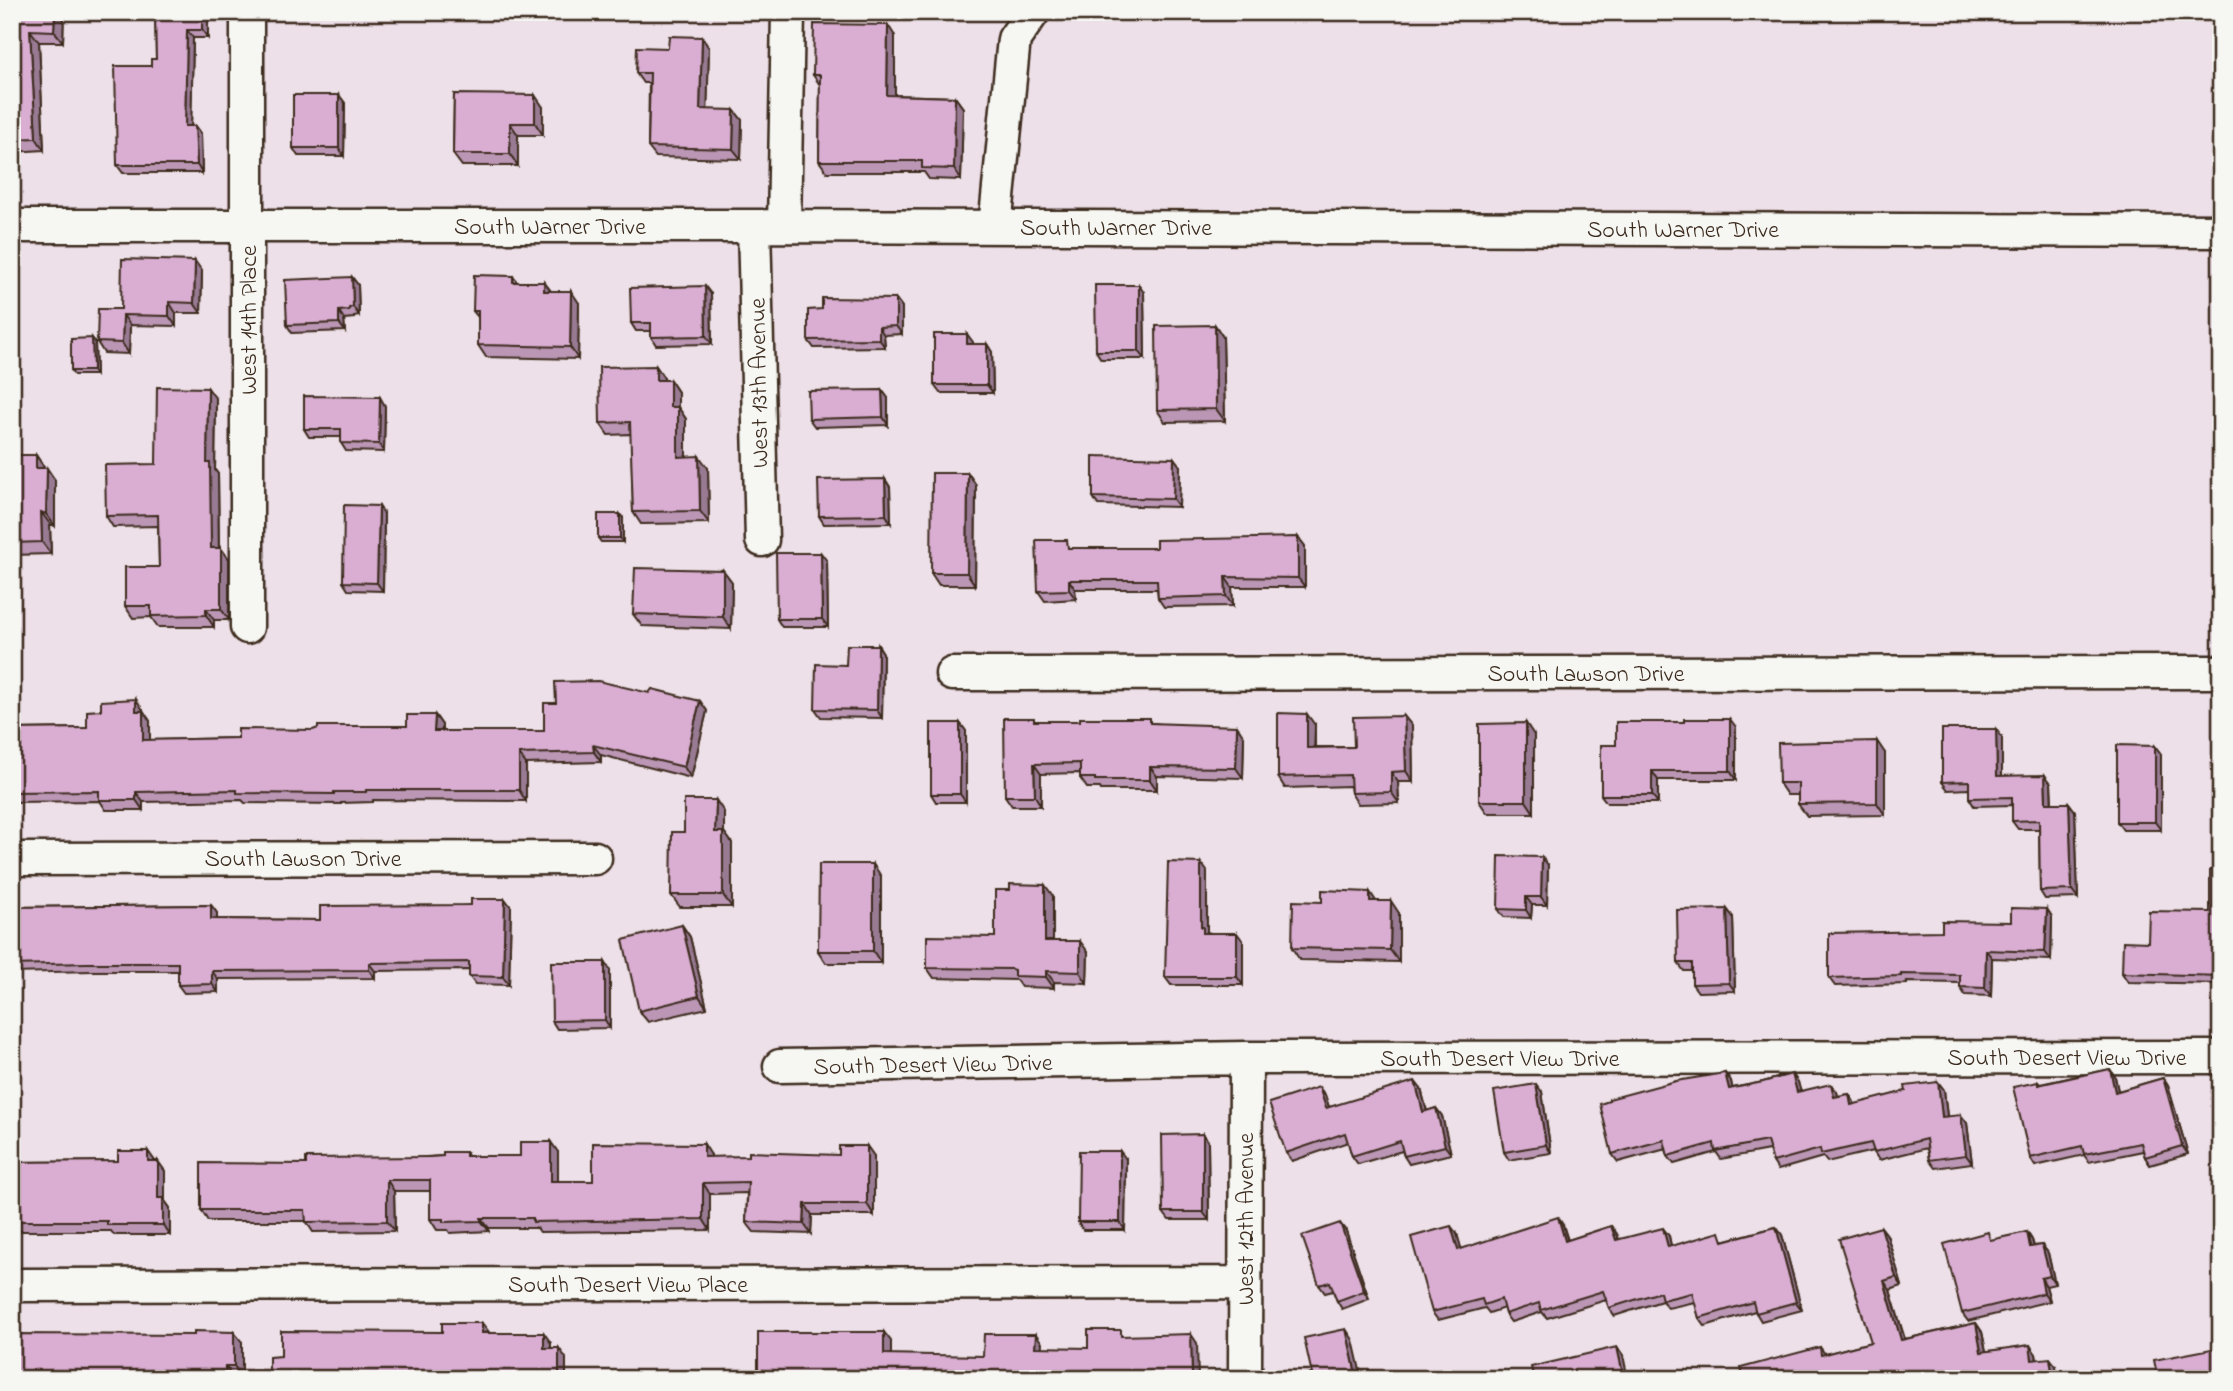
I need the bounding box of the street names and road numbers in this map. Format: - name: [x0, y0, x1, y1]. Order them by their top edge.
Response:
- street label: South Warner Drive: [454, 211, 646, 246]
- street label: South Warner Drive: [1020, 212, 1212, 247]
- street label: South Warner Drive: [1587, 214, 1779, 249]
- street label: West 14th Place: [233, 245, 268, 395]
- street label: West 13th Avenue: [742, 297, 779, 468]
- street label: South Lawson Drive: [1487, 658, 1685, 693]
- street label: South Lawson Drive: [204, 843, 402, 878]
- street label: South Desert View Drive: [1947, 1042, 2187, 1077]
- street label: South Desert View Drive: [1380, 1043, 1620, 1078]
- street label: South Desert View Drive: [813, 1047, 1053, 1086]
- street label: West 12th Avenue: [1230, 1133, 1265, 1305]
- street label: South Desert View Place: [508, 1269, 748, 1304]

